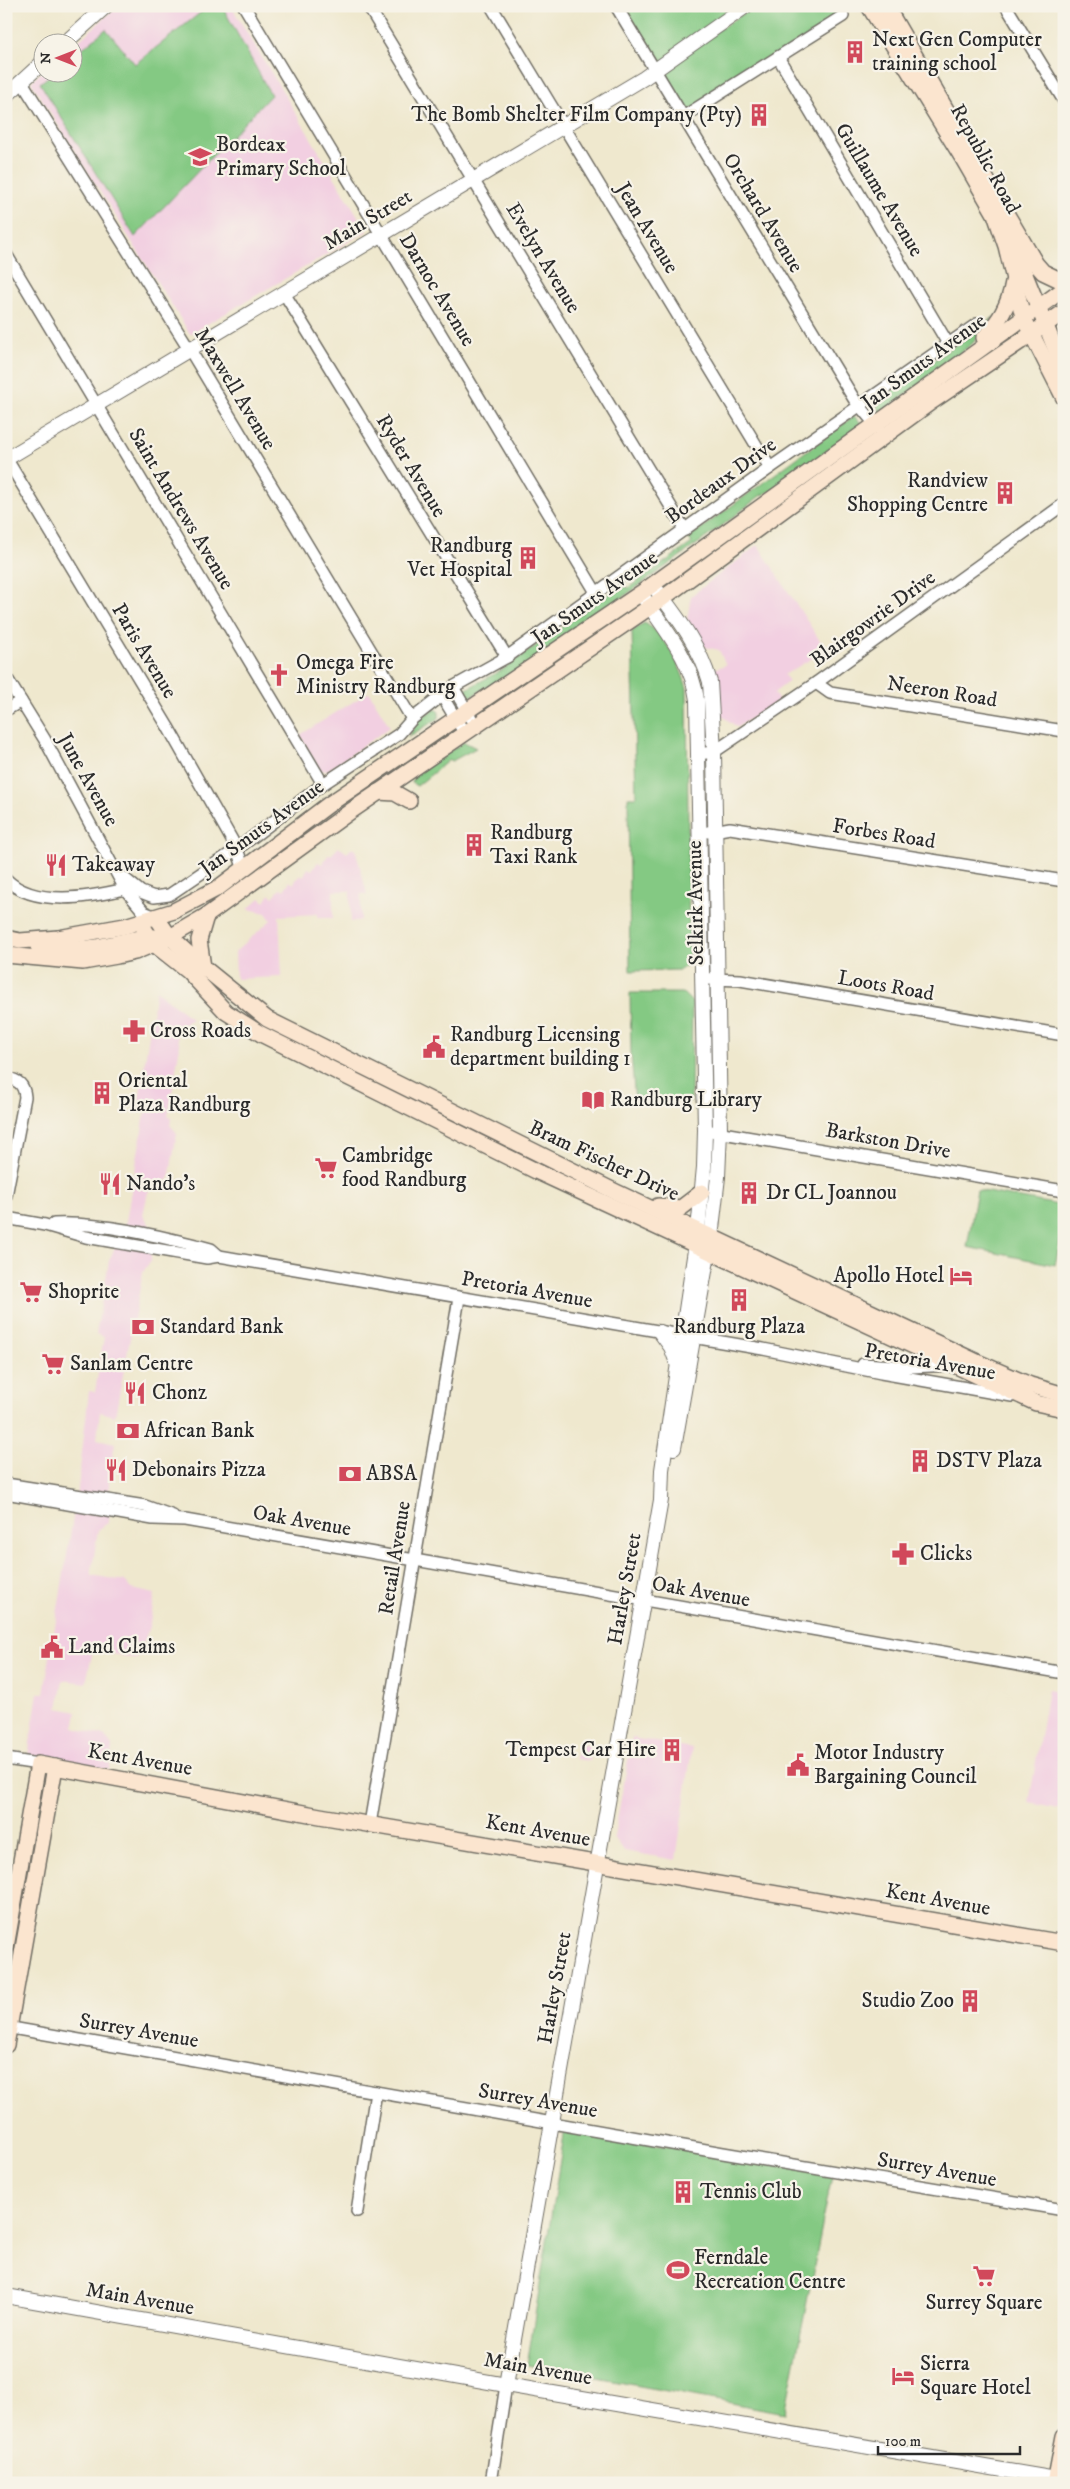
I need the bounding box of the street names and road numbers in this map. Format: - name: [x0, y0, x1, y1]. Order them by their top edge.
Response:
- street label: Republic Road: [944, 99, 1026, 219]
- street label: Guillaume Avenue: [829, 118, 929, 262]
- street label: Orchard Avenue: [717, 148, 809, 278]
- street label: Jean Avenue: [609, 176, 684, 279]
- street label: Main Street: [319, 183, 417, 257]
- street label: Evelyn Avenue: [500, 198, 586, 318]
- street label: Darnoc Avenue: [393, 229, 481, 352]
- street label: Jan Smuts Avenue: [855, 308, 992, 417]
- street label: Maxwell Avenue: [188, 323, 282, 455]
- street label: Ryder Avenue: [370, 410, 452, 522]
- street label: Saint Andrews Avenue: [122, 423, 240, 595]
- street label: Bordeaux Drive: [660, 432, 782, 530]
- street label: Jan Smuts Avenue: [525, 545, 663, 652]
- street label: Blairgowrie Drive: [805, 565, 941, 673]
- street label: Paris Avenue: [105, 599, 183, 704]
- street label: Neeron Road: [885, 670, 999, 714]
- street label: June Avenue: [51, 727, 124, 831]
- street label: Jan Smuts Avenue: [193, 774, 330, 883]
- street label: Forbes Road: [831, 813, 938, 855]
- street label: Selkirk Avenue: [682, 840, 710, 966]
- street label: Loots Road: [836, 965, 937, 1007]
- street label: Bram Fischer Drive: [525, 1115, 684, 1207]
- street label: Barkston Drive: [823, 1117, 953, 1165]
- street label: Pretoria Avenue: [459, 1266, 595, 1314]
- street label: Pretoria Avenue: [862, 1338, 998, 1386]
- street label: Retail Avenue: [373, 1499, 417, 1617]
- street label: Oak Avenue: [251, 1500, 353, 1542]
- street label: Harley Street: [602, 1531, 648, 1647]
- street label: Oak Avenue: [650, 1571, 752, 1613]
- street label: Kent Avenue: [86, 1738, 195, 1782]
- street label: Kent Avenue: [484, 1809, 593, 1853]
- street label: Kent Avenue: [884, 1878, 993, 1922]
- street label: Harley Street: [532, 1930, 578, 2046]
- street label: Surrey Avenue: [77, 2008, 201, 2054]
- street label: Surrey Avenue: [476, 2078, 600, 2124]
- street label: Surrey Avenue: [875, 2147, 999, 2193]
- street label: Main Avenue: [84, 2277, 196, 2321]
- street label: Main Avenue: [482, 2347, 594, 2391]

